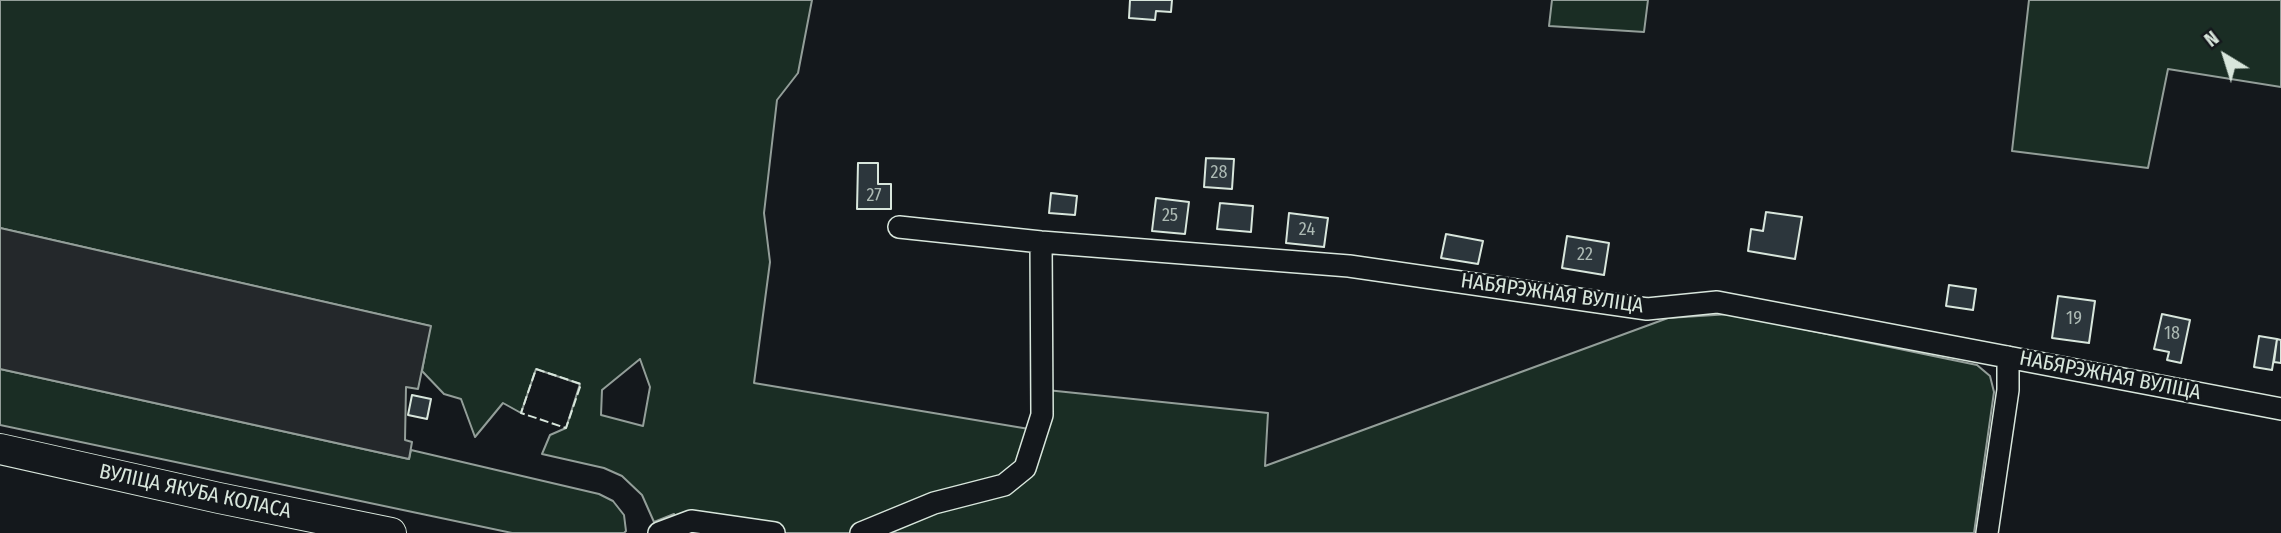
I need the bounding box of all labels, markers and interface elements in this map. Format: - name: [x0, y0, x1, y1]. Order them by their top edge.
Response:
- north arrow: [2190, 21, 2260, 91]
- text: N: [2200, 26, 2223, 52]
- house number: 28: [1211, 162, 1227, 184]
- house number: 27: [866, 185, 882, 207]
- house number: 25: [1162, 205, 1178, 227]
- house number: 24: [1299, 219, 1315, 241]
- house number: 22: [1577, 244, 1593, 266]
- street label: НАБЯРЭЖНАЯ ВУЛІЦА: [1459, 269, 1645, 319]
- house number: 19: [2066, 308, 2082, 330]
- house number: 18: [2164, 323, 2180, 345]
- street label: НАБЯРЭЖНАЯ ВУЛІЦА: [2017, 346, 2203, 406]
- street label: ВУЛІЦА ЯКУБА КОЛАСА: [97, 459, 293, 525]

